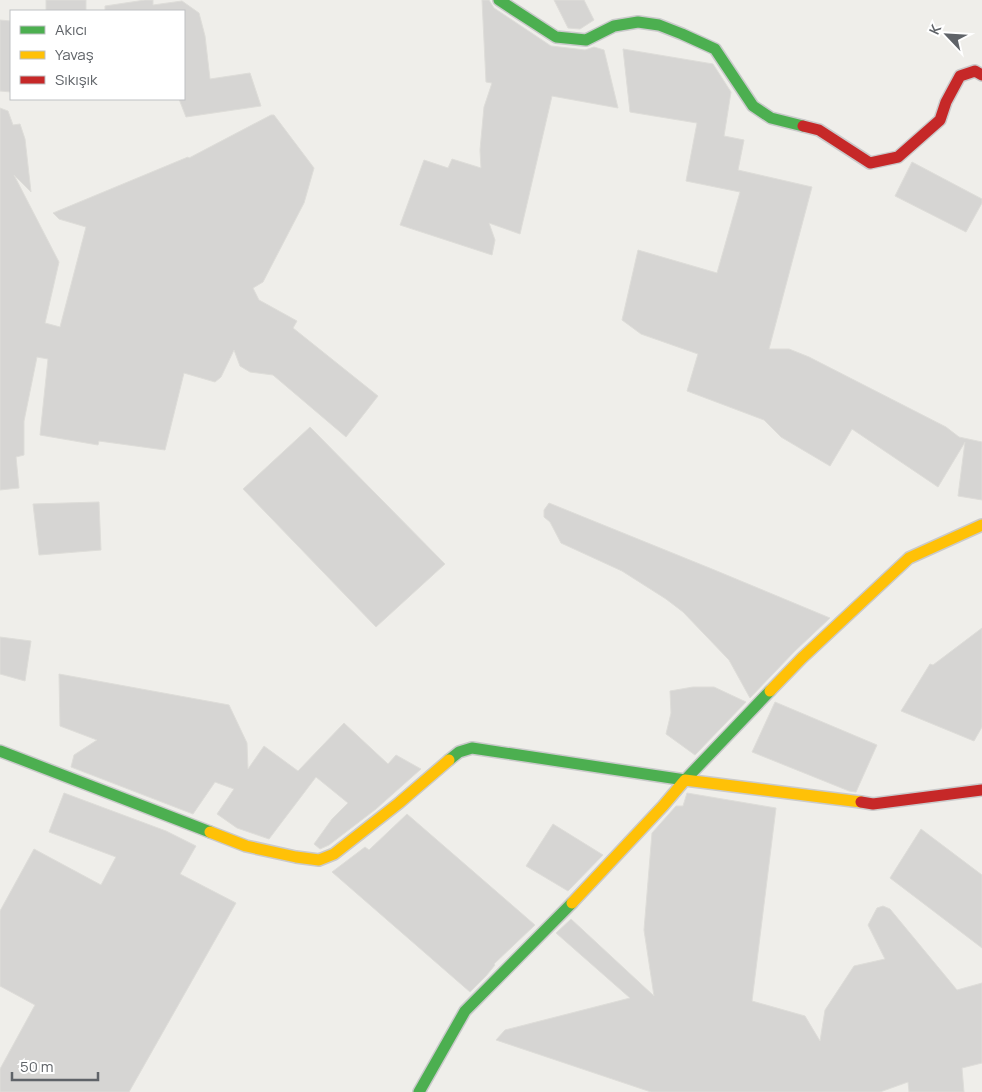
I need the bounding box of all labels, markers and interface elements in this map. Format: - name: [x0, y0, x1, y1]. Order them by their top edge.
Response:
- legend: [10, 10, 185, 100]
- north arrow: [922, 10, 972, 60]
- text: Akıcı: [55, 19, 87, 40]
- text: K: [924, 20, 946, 37]
- text: Yavaş: [55, 44, 94, 65]
- text: Sıkışık: [55, 69, 98, 90]
- scale bar: [12, 1050, 99, 1082]
- text: 50 m: [20, 1056, 54, 1077]

